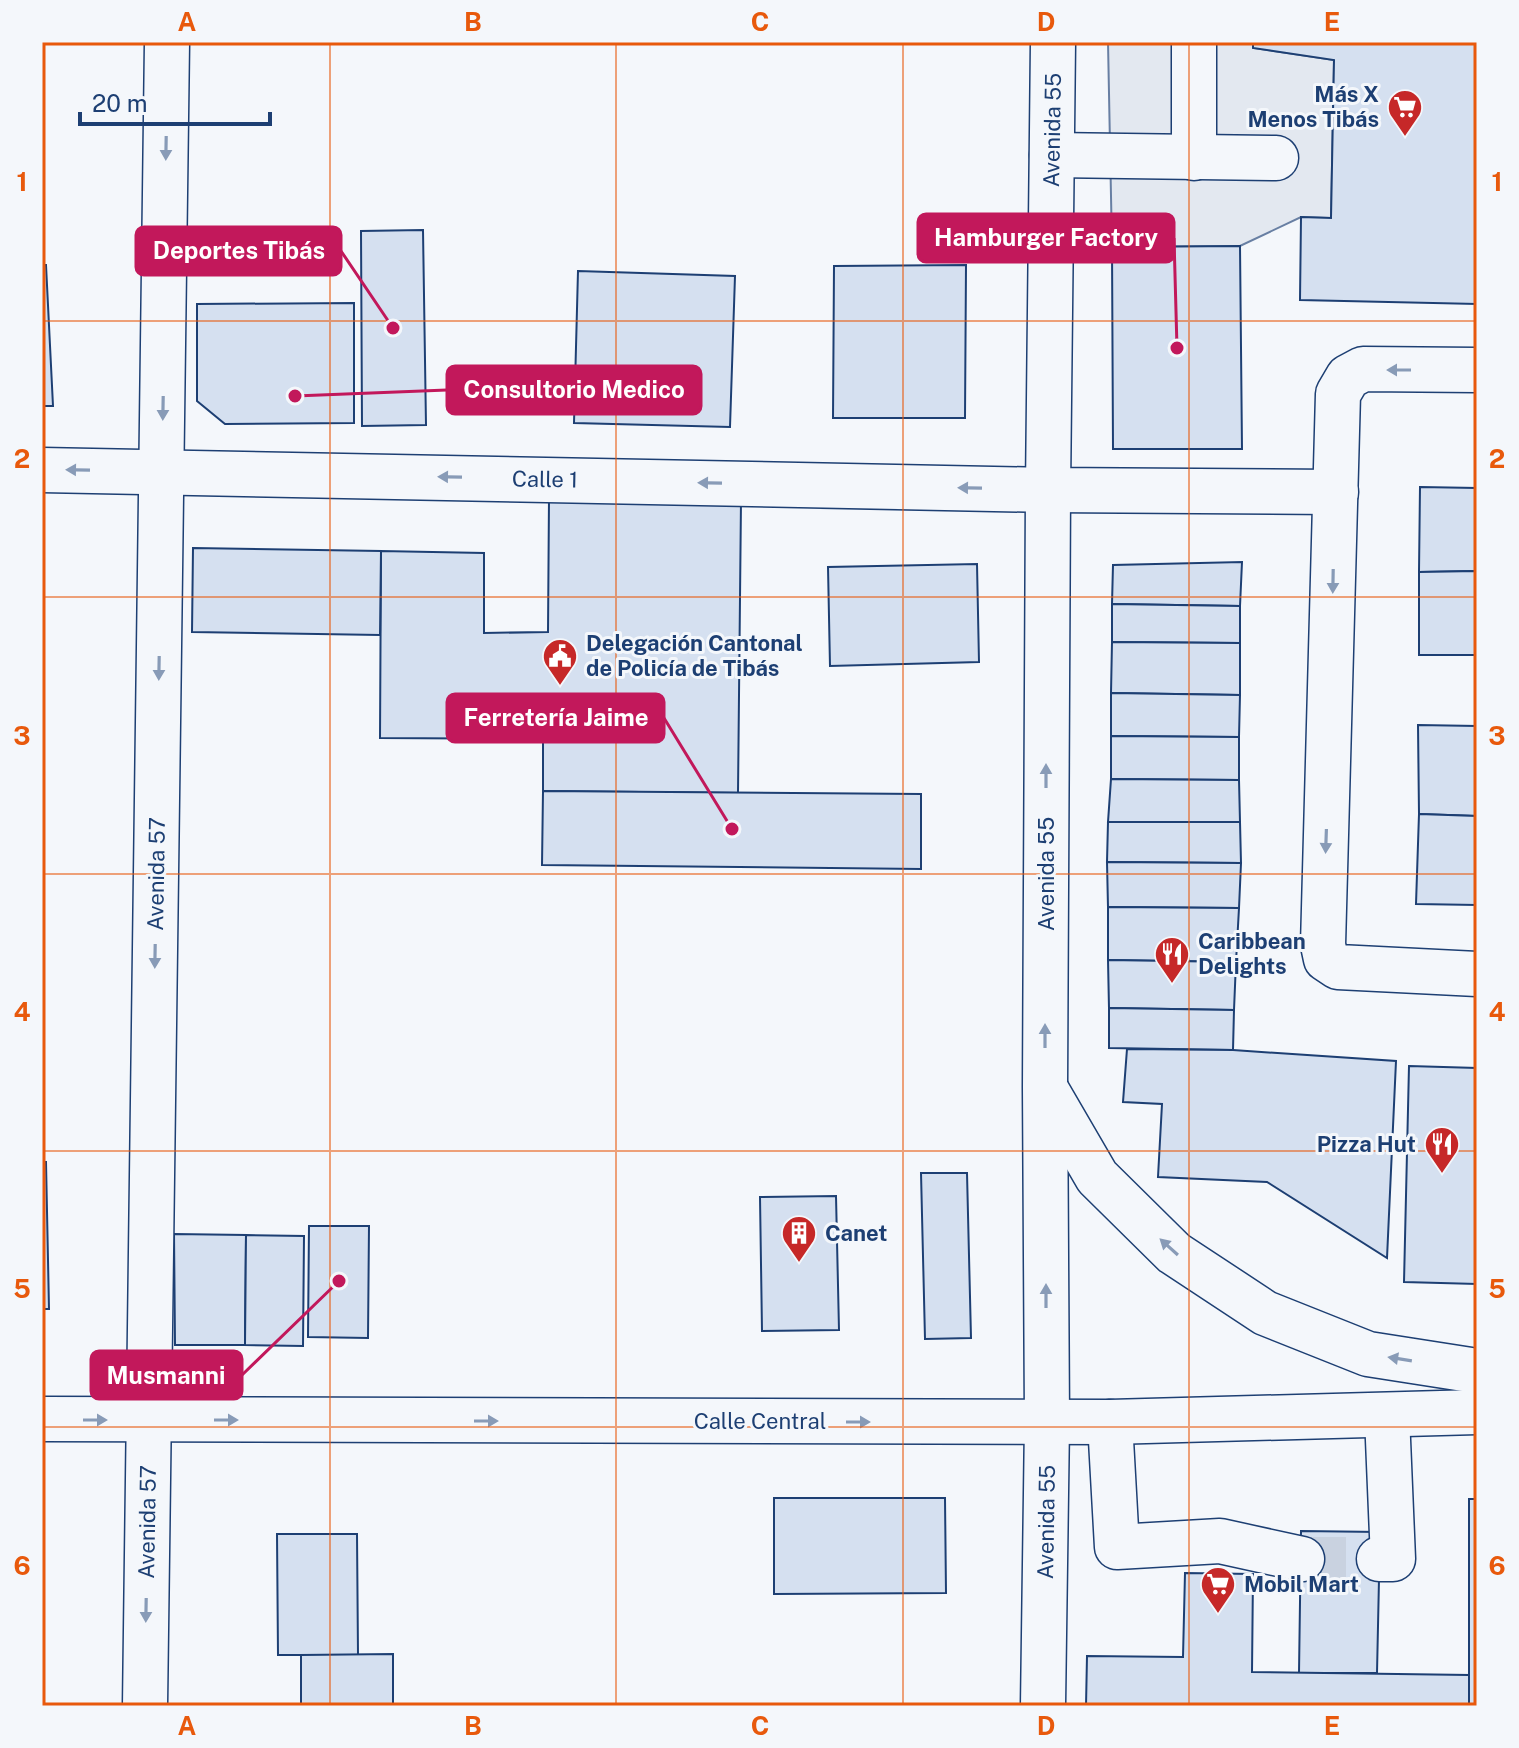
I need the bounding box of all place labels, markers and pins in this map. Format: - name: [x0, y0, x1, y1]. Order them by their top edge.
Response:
- place label: Más X Menos Tibás: [1248, 81, 1379, 132]
- supermarket icon: Más X Menos Tibás: [1386, 88, 1424, 138]
- callout: Hamburger Factory: [918, 214, 1174, 262]
- callout: Deportes Tibás: [136, 227, 341, 275]
- callout: Consultorio Medico: [447, 366, 701, 414]
- place label: Delegación Cantonal de Policía de Tibás: [586, 630, 803, 681]
- public building icon: Delegación Cantonal de Policía de Tibás: [541, 637, 579, 687]
- callout: Ferretería Jaime: [447, 694, 664, 742]
- place label: Caribbean Delights: [1198, 928, 1306, 979]
- restaurant icon: Caribbean Delights: [1153, 935, 1191, 985]
- restaurant icon: Pizza Hut: [1423, 1125, 1461, 1175]
- place label: Pizza Hut: [1317, 1131, 1416, 1157]
- building icon: Canet: [780, 1214, 818, 1264]
- place label: Canet: [825, 1220, 888, 1246]
- callout: Musmanni: [91, 1351, 242, 1399]
- supermarket icon: Mobil Mart: [1199, 1565, 1237, 1615]
- place label: Mobil Mart: [1244, 1571, 1359, 1597]

